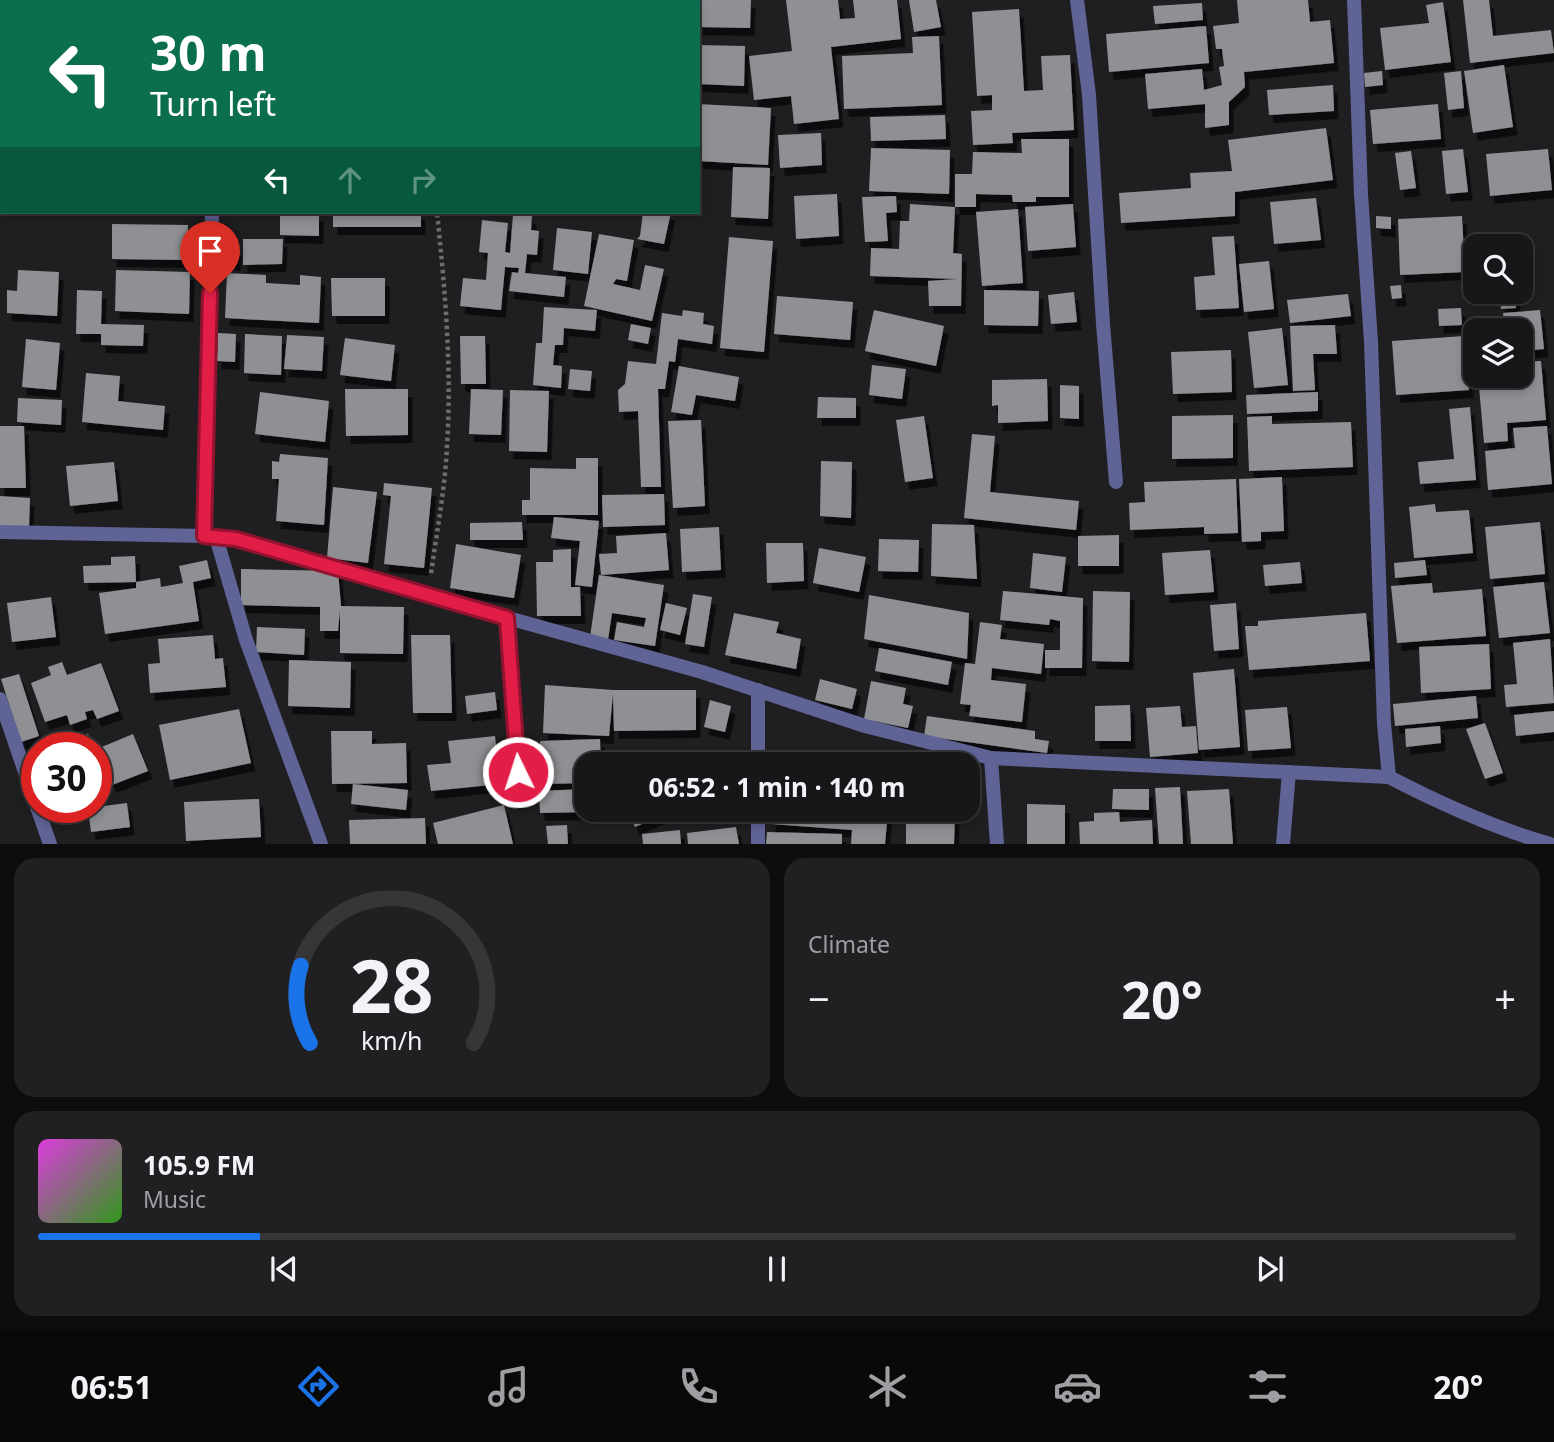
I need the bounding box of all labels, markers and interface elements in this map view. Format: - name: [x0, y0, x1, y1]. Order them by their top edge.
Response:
- text: 30 m: [150, 19, 267, 85]
- icon: left: [35, 28, 126, 119]
- text: Turn left: [150, 82, 276, 125]
- icon: left: [258, 161, 296, 199]
- icon: ahead: [331, 161, 369, 199]
- icon: right: [404, 161, 442, 199]
- pin: [180, 221, 240, 293]
- icon: arrive: [191, 232, 229, 270]
- map controls: [1463, 234, 1533, 388]
- button: search: [1463, 234, 1533, 304]
- button: layers: [1463, 318, 1533, 388]
- speed limit sign: 30: [21, 732, 112, 823]
- position arrow: [481, 735, 555, 809]
- text: 06:52 · 1 min · 140 m: [649, 769, 905, 805]
- text: Climate: [808, 928, 890, 960]
- text: 28: [350, 936, 434, 1035]
- text: 20°: [1121, 963, 1203, 1034]
- text: −: [808, 972, 830, 1024]
- text: +: [1494, 972, 1516, 1024]
- text: km/h: [361, 1023, 423, 1057]
- text: 105.9 FM: [143, 1147, 255, 1183]
- text: Music: [143, 1183, 206, 1215]
- icon: previous: [265, 1250, 303, 1288]
- icon: pause: [758, 1250, 796, 1288]
- icon: next: [1251, 1250, 1289, 1288]
- icon: directions: [294, 1362, 343, 1411]
- icon: music: [484, 1362, 533, 1411]
- icon: phone: [674, 1362, 723, 1411]
- icon: climate: [863, 1362, 912, 1411]
- icon: car: [1053, 1362, 1102, 1411]
- icon: filters: [1243, 1362, 1292, 1411]
- text: 06:51: [70, 1365, 153, 1408]
- text: 20°: [1433, 1365, 1483, 1408]

